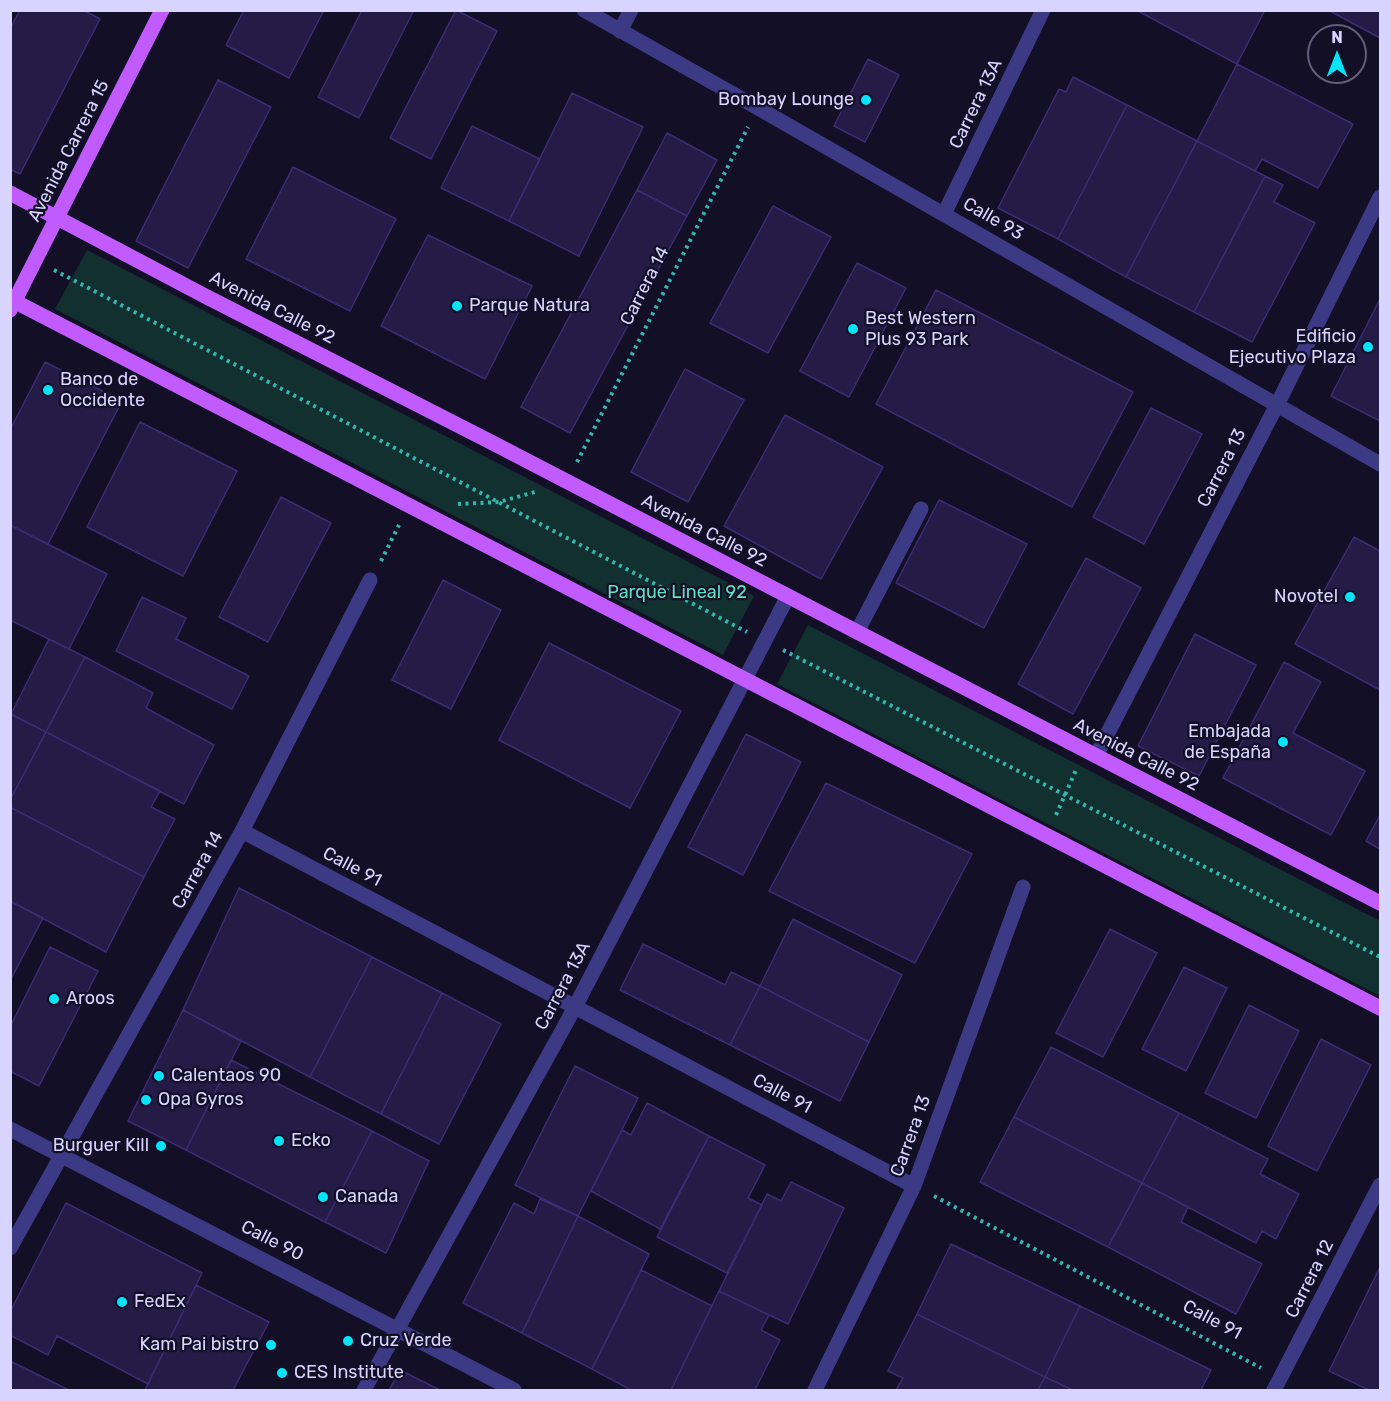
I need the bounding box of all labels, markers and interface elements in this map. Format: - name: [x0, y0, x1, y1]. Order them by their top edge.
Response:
- north arrow: [1307, 24, 1367, 84]
- text: N: [1331, 28, 1343, 47]
- street label: Carrera 13A: [945, 56, 1007, 152]
- street label: Avenida Carrera 15: [24, 76, 114, 226]
- place label: Bombay Lounge: [718, 89, 854, 111]
- marker: Bombay Lounge: [859, 93, 873, 107]
- street label: Calle 93: [959, 193, 1027, 245]
- street label: Carrera 14: [616, 243, 674, 329]
- street label: Avenida Calle 92: [206, 267, 338, 349]
- place label: Parque Natura: [469, 295, 590, 317]
- marker: Parque Natura: [450, 299, 464, 313]
- place label: Best Western Plus 93 Park: [865, 308, 976, 350]
- marker: Best Western Plus 93 Park: [846, 322, 860, 336]
- place label: Edificio Ejecutivo Plaza: [1229, 326, 1356, 368]
- marker: Edificio Ejecutivo Plaza: [1361, 340, 1375, 354]
- place label: Banco de Occidente: [60, 369, 145, 412]
- marker: Banco de Occidente: [41, 383, 55, 397]
- street label: Carrera 13: [1193, 425, 1251, 511]
- street label: Avenida Calle 92: [638, 490, 770, 572]
- park label: Parque Lineal 92: [607, 582, 747, 604]
- place label: Novotel: [1274, 586, 1338, 608]
- marker: Novotel: [1343, 590, 1357, 604]
- street label: Avenida Calle 92: [1070, 714, 1202, 796]
- place label: Embajada de España: [1184, 721, 1271, 764]
- marker: Embajada de España: [1276, 735, 1290, 749]
- street label: Carrera 14: [168, 827, 228, 913]
- street label: Calle 91: [319, 843, 385, 891]
- street label: Carrera 13A: [531, 938, 595, 1034]
- place label: Aroos: [66, 988, 115, 1010]
- marker: Aroos: [47, 992, 61, 1006]
- place label: Calentaos 90: [171, 1065, 281, 1087]
- marker: Calentaos 90: [152, 1069, 166, 1083]
- street label: Calle 91: [749, 1070, 815, 1118]
- place label: Opa Gyros: [158, 1089, 244, 1111]
- street label: Carrera 13: [886, 1092, 936, 1180]
- marker: Opa Gyros: [139, 1093, 153, 1107]
- place label: Ecko: [291, 1130, 331, 1152]
- marker: Ecko: [272, 1134, 286, 1148]
- place label: Burguer Kill: [53, 1135, 149, 1157]
- marker: Burguer Kill: [154, 1139, 168, 1153]
- place label: Canada: [335, 1186, 398, 1208]
- marker: Canada: [316, 1190, 330, 1204]
- street label: Calle 90: [237, 1216, 307, 1266]
- street label: Carrera 12: [1281, 1236, 1339, 1322]
- place label: FedEx: [134, 1291, 186, 1313]
- marker: FedEx: [115, 1295, 129, 1309]
- street label: Calle 91: [1179, 1296, 1245, 1344]
- place label: Cruz Verde: [360, 1330, 452, 1352]
- place label: Kam Pai bistro: [140, 1334, 259, 1356]
- marker: Cruz Verde: [341, 1334, 355, 1348]
- marker: Kam Pai bistro: [264, 1338, 278, 1352]
- place label: CES Institute: [294, 1362, 404, 1384]
- marker: CES Institute: [275, 1366, 289, 1380]

